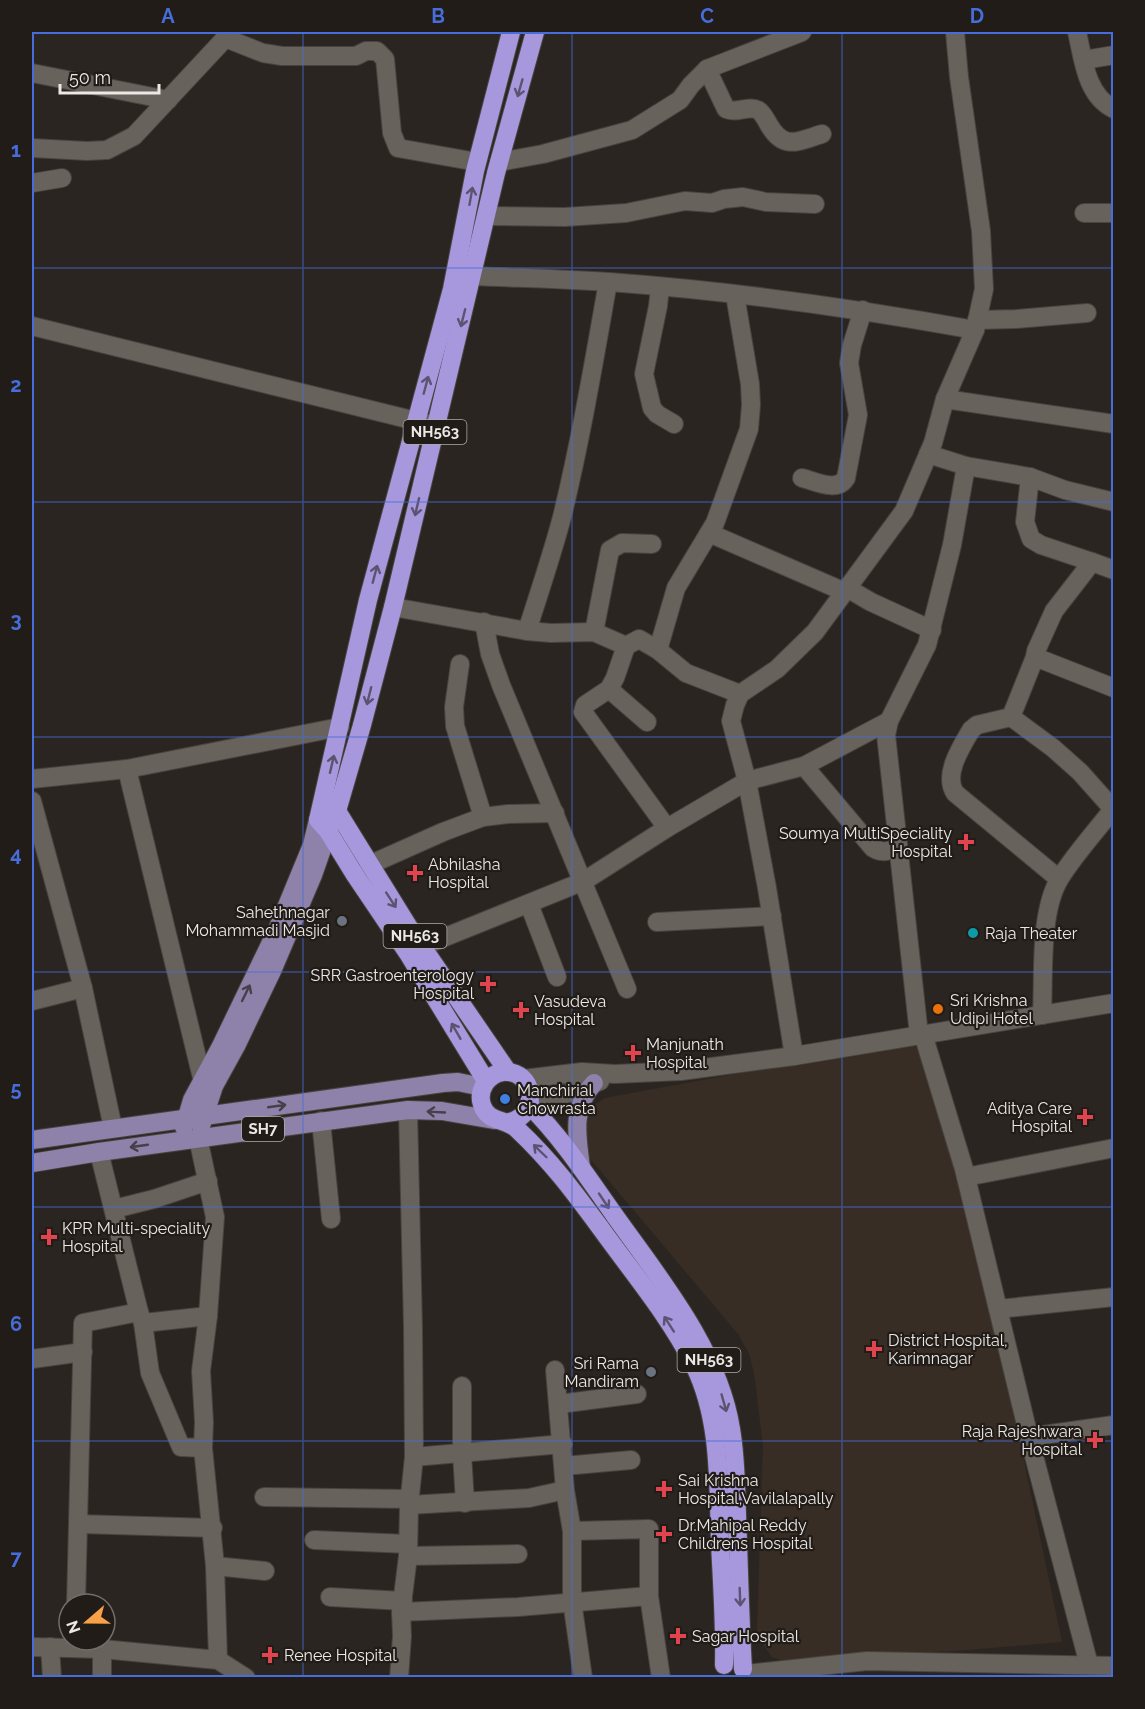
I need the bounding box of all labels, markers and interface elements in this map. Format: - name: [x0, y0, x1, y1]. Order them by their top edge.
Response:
- text: A: [161, 4, 175, 28]
- text: B: [431, 4, 445, 28]
- text: C: [700, 4, 714, 28]
- text: D: [970, 4, 984, 28]
- scale bar: [60, 57, 159, 95]
- text: 50 m: [69, 67, 111, 88]
- one-way arrow: [514, 78, 525, 97]
- text: 1: [11, 138, 21, 162]
- one-way arrow: [466, 186, 477, 206]
- one-way arrow: [456, 308, 468, 327]
- text: 2: [10, 373, 22, 397]
- one-way arrow: [421, 376, 432, 395]
- road number: NH563: [404, 420, 466, 444]
- one-way arrow: [411, 497, 422, 517]
- one-way arrow: [370, 564, 381, 583]
- text: 3: [10, 608, 22, 632]
- one-way arrow: [363, 687, 375, 706]
- one-way arrow: [327, 754, 338, 774]
- place label: Soumya MultiSpeciality Hospital: [779, 824, 953, 861]
- marker: Soumya MultiSpeciality Hospital: [957, 833, 975, 851]
- text: 4: [10, 842, 22, 866]
- place label: Abhilasha Hospital: [428, 855, 500, 892]
- marker: Abhilasha Hospital: [406, 864, 424, 882]
- one-way arrow: [386, 891, 398, 908]
- place label: Sahethnagar Mohammadi Masjid: [185, 903, 330, 940]
- marker: Sahethnagar Mohammadi Masjid: [335, 914, 349, 928]
- road number: NH563: [384, 924, 446, 948]
- place label: Raja Theater: [985, 924, 1078, 943]
- marker: Raja Theater: [966, 926, 980, 940]
- place label: SRR Gastroenterology Hospital: [311, 966, 475, 1003]
- marker: SRR Gastroenterology Hospital: [479, 975, 497, 993]
- one-way arrow: [241, 985, 252, 1003]
- place label: Sri Krishna Udipi Hotel: [950, 991, 1033, 1028]
- place label: Vasudeva Hospital: [534, 992, 606, 1029]
- marker: Vasudeva Hospital: [512, 1001, 530, 1019]
- marker: Sri Krishna Udipi Hotel: [931, 1002, 945, 1016]
- one-way arrow: [450, 1023, 462, 1040]
- place label: Manjunath Hospital: [646, 1035, 724, 1072]
- marker: Manjunath Hospital: [624, 1044, 642, 1062]
- text: 5: [10, 1077, 22, 1101]
- place label: Manchirial Chowrasta: [517, 1081, 596, 1118]
- marker: Manchirial Chowrasta: [498, 1092, 512, 1106]
- place label: Aditya Care Hospital: [987, 1099, 1073, 1136]
- one-way arrow: [266, 1100, 286, 1111]
- one-way arrow: [427, 1106, 447, 1117]
- marker: Aditya Care Hospital: [1076, 1108, 1094, 1126]
- road number: SH7: [242, 1117, 284, 1141]
- one-way arrow: [129, 1141, 149, 1152]
- one-way arrow: [532, 1144, 547, 1158]
- one-way arrow: [598, 1192, 610, 1208]
- place label: KPR Multi-speciality Hospital: [62, 1219, 210, 1256]
- marker: KPR Multi-speciality Hospital: [40, 1228, 58, 1246]
- text: 6: [10, 1312, 22, 1336]
- one-way arrow: [662, 1316, 674, 1333]
- place label: District Hospital, Karimnagar: [888, 1331, 1008, 1368]
- marker: District Hospital, Karimnagar: [865, 1340, 883, 1358]
- road number: NH563: [678, 1348, 740, 1372]
- place label: Sri Rama Mandiram: [565, 1354, 639, 1391]
- marker: Sri Rama Mandiram: [644, 1365, 658, 1379]
- one-way arrow: [719, 1393, 730, 1412]
- place label: Raja Rajeshwara Hospital: [962, 1422, 1083, 1459]
- marker: Raja Rajeshwara Hospital: [1086, 1431, 1104, 1449]
- place label: Sai Krishna Hospital,Vavilalapally: [678, 1471, 834, 1508]
- marker: Sai Krishna Hospital,Vavilalapally: [655, 1480, 673, 1498]
- place label: Dr.Mahipal Reddy Childrens Hospital: [678, 1516, 813, 1553]
- marker: Dr.Mahipal Reddy Childrens Hospital: [655, 1525, 673, 1543]
- text: 7: [10, 1546, 22, 1570]
- one-way arrow: [734, 1586, 746, 1606]
- north arrow: [57, 1592, 117, 1652]
- text: N: [62, 1618, 84, 1636]
- marker: Sagar Hospital: [669, 1627, 687, 1645]
- place label: Sagar Hospital: [692, 1627, 800, 1646]
- marker: Renee Hospital: [261, 1646, 279, 1664]
- place label: Renee Hospital: [284, 1646, 397, 1665]

